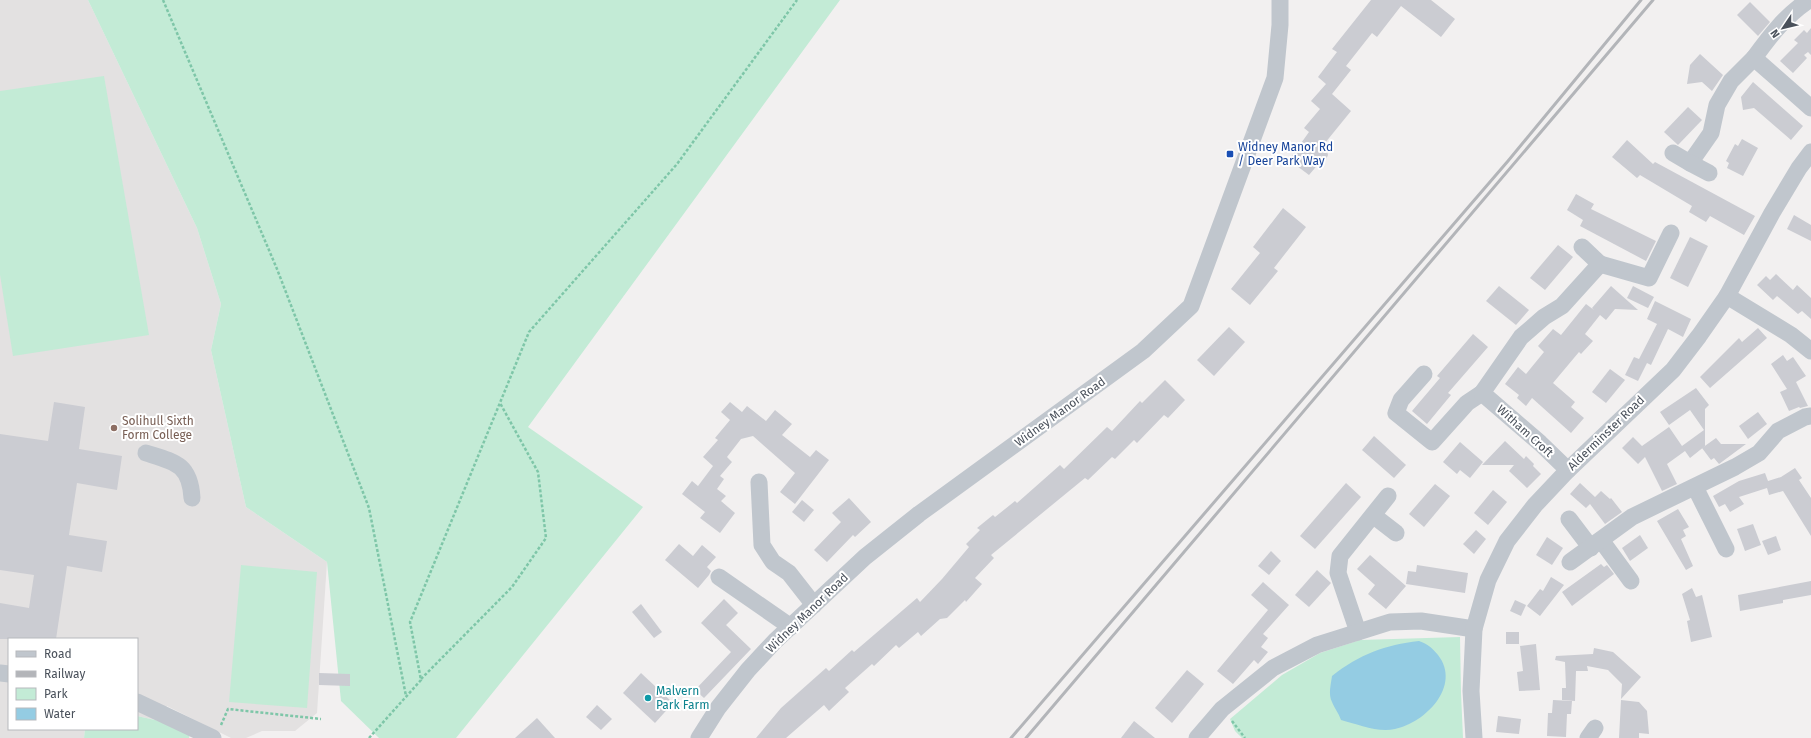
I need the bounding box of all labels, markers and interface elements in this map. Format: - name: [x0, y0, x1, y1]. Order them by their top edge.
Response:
- north arrow: [1763, 8, 1803, 48]
- text: N: [1768, 27, 1783, 40]
- place label: Widney Manor Rd / Deer Park Way: [1238, 140, 1333, 168]
- marker: Widney Manor Rd / Deer Park Way: [1225, 149, 1235, 159]
- street label: Widney Manor Road: [1012, 374, 1108, 450]
- street label: Alderminster Road: [1565, 393, 1647, 473]
- street label: Witham Croft: [1494, 402, 1556, 460]
- place label: Solihull Sixth Form College: [122, 414, 194, 442]
- marker: Solihull Sixth Form College: [109, 423, 119, 433]
- street label: Widney Manor Road: [763, 570, 851, 656]
- legend: [8, 638, 138, 730]
- text: Road: [44, 647, 72, 661]
- text: Railway: [44, 667, 85, 681]
- place label: Malvern Park Farm: [656, 684, 709, 712]
- text: Park: [44, 687, 68, 701]
- marker: Malvern Park Farm: [643, 693, 653, 703]
- text: Water: [44, 707, 76, 721]

